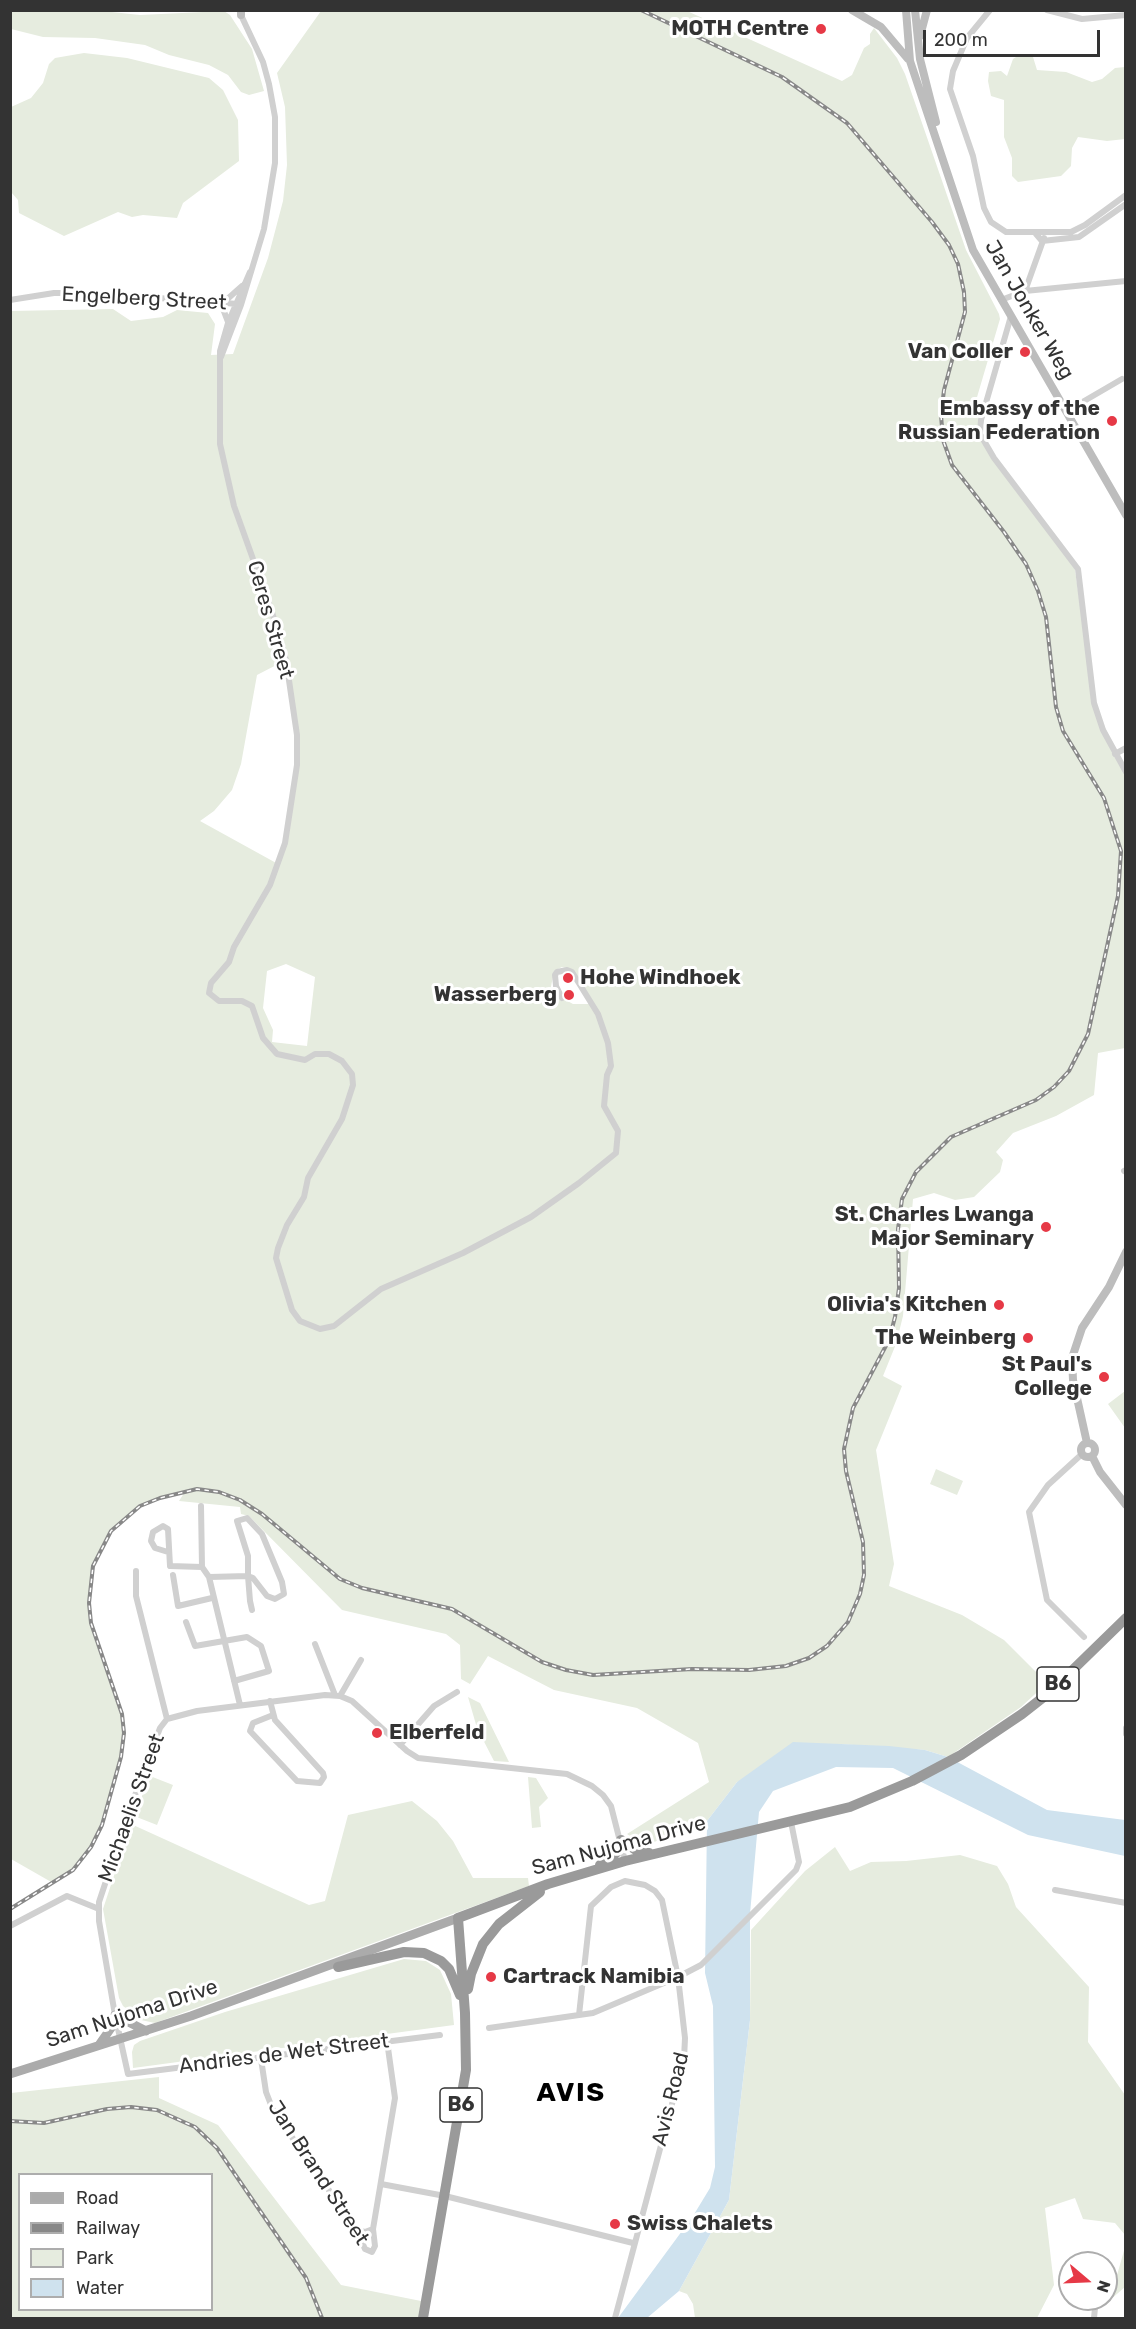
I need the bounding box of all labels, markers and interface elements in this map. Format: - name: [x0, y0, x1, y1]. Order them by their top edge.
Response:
- place label: MOTH Centre: [671, 16, 809, 42]
- scale bar: [926, 18, 1103, 56]
- marker: MOTH Centre: [814, 22, 828, 36]
- text: 200 m: [934, 29, 988, 51]
- street label: Jan Jonker Weg: [979, 236, 1079, 384]
- street label: Engelberg Street: [61, 282, 227, 316]
- place label: Van Coller: [908, 339, 1013, 365]
- marker: Van Coller: [1018, 345, 1032, 359]
- place label: Embassy of the Russian Federation: [898, 396, 1100, 446]
- marker: Embassy of the Russian Federation: [1105, 414, 1119, 428]
- street label: Ceres Street: [241, 558, 299, 682]
- place label: Hohe Windhoek: [580, 965, 741, 991]
- marker: Hohe Windhoek: [561, 971, 575, 985]
- place label: Wasserberg: [434, 982, 557, 1008]
- marker: Wasserberg: [562, 988, 576, 1002]
- place label: St. Charles Lwanga Major Seminary: [835, 1202, 1034, 1252]
- marker: St. Charles Lwanga Major Seminary: [1039, 1220, 1053, 1234]
- place label: Olivia's Kitchen: [827, 1292, 987, 1318]
- marker: Olivia's Kitchen: [992, 1298, 1006, 1312]
- place label: The Weinberg: [875, 1325, 1016, 1351]
- marker: The Weinberg: [1021, 1331, 1035, 1345]
- place label: St Paul's College: [1002, 1352, 1092, 1402]
- marker: St Paul's College: [1097, 1370, 1111, 1384]
- road number: B6: [1037, 1667, 1079, 1701]
- place label: Elberfeld: [389, 1720, 485, 1746]
- marker: Elberfeld: [370, 1726, 384, 1740]
- street label: Michaelis Street: [93, 1730, 171, 1886]
- street label: Sam Nujoma Drive: [529, 1811, 709, 1881]
- place label: Cartrack Namibia: [503, 1964, 685, 1990]
- marker: Cartrack Namibia: [484, 1970, 498, 1984]
- street label: Sam Nujoma Drive: [43, 1974, 221, 2054]
- street label: Andries de Wet Street: [177, 2029, 391, 2079]
- street label: Avis Road: [647, 2049, 695, 2149]
- district label: AVIS: [536, 2077, 606, 2109]
- road number: B6: [440, 2088, 482, 2122]
- street label: Jan Brand Street: [262, 2096, 374, 2250]
- legend: [18, 2173, 213, 2311]
- text: Road: [76, 2187, 119, 2209]
- place label: Swiss Chalets: [627, 2211, 773, 2237]
- text: Railway: [76, 2217, 140, 2239]
- marker: Swiss Chalets: [608, 2217, 622, 2231]
- text: Park: [76, 2247, 113, 2269]
- north arrow: [1058, 2251, 1118, 2311]
- text: Water: [76, 2277, 124, 2299]
- text: N: [1093, 2278, 1114, 2295]

